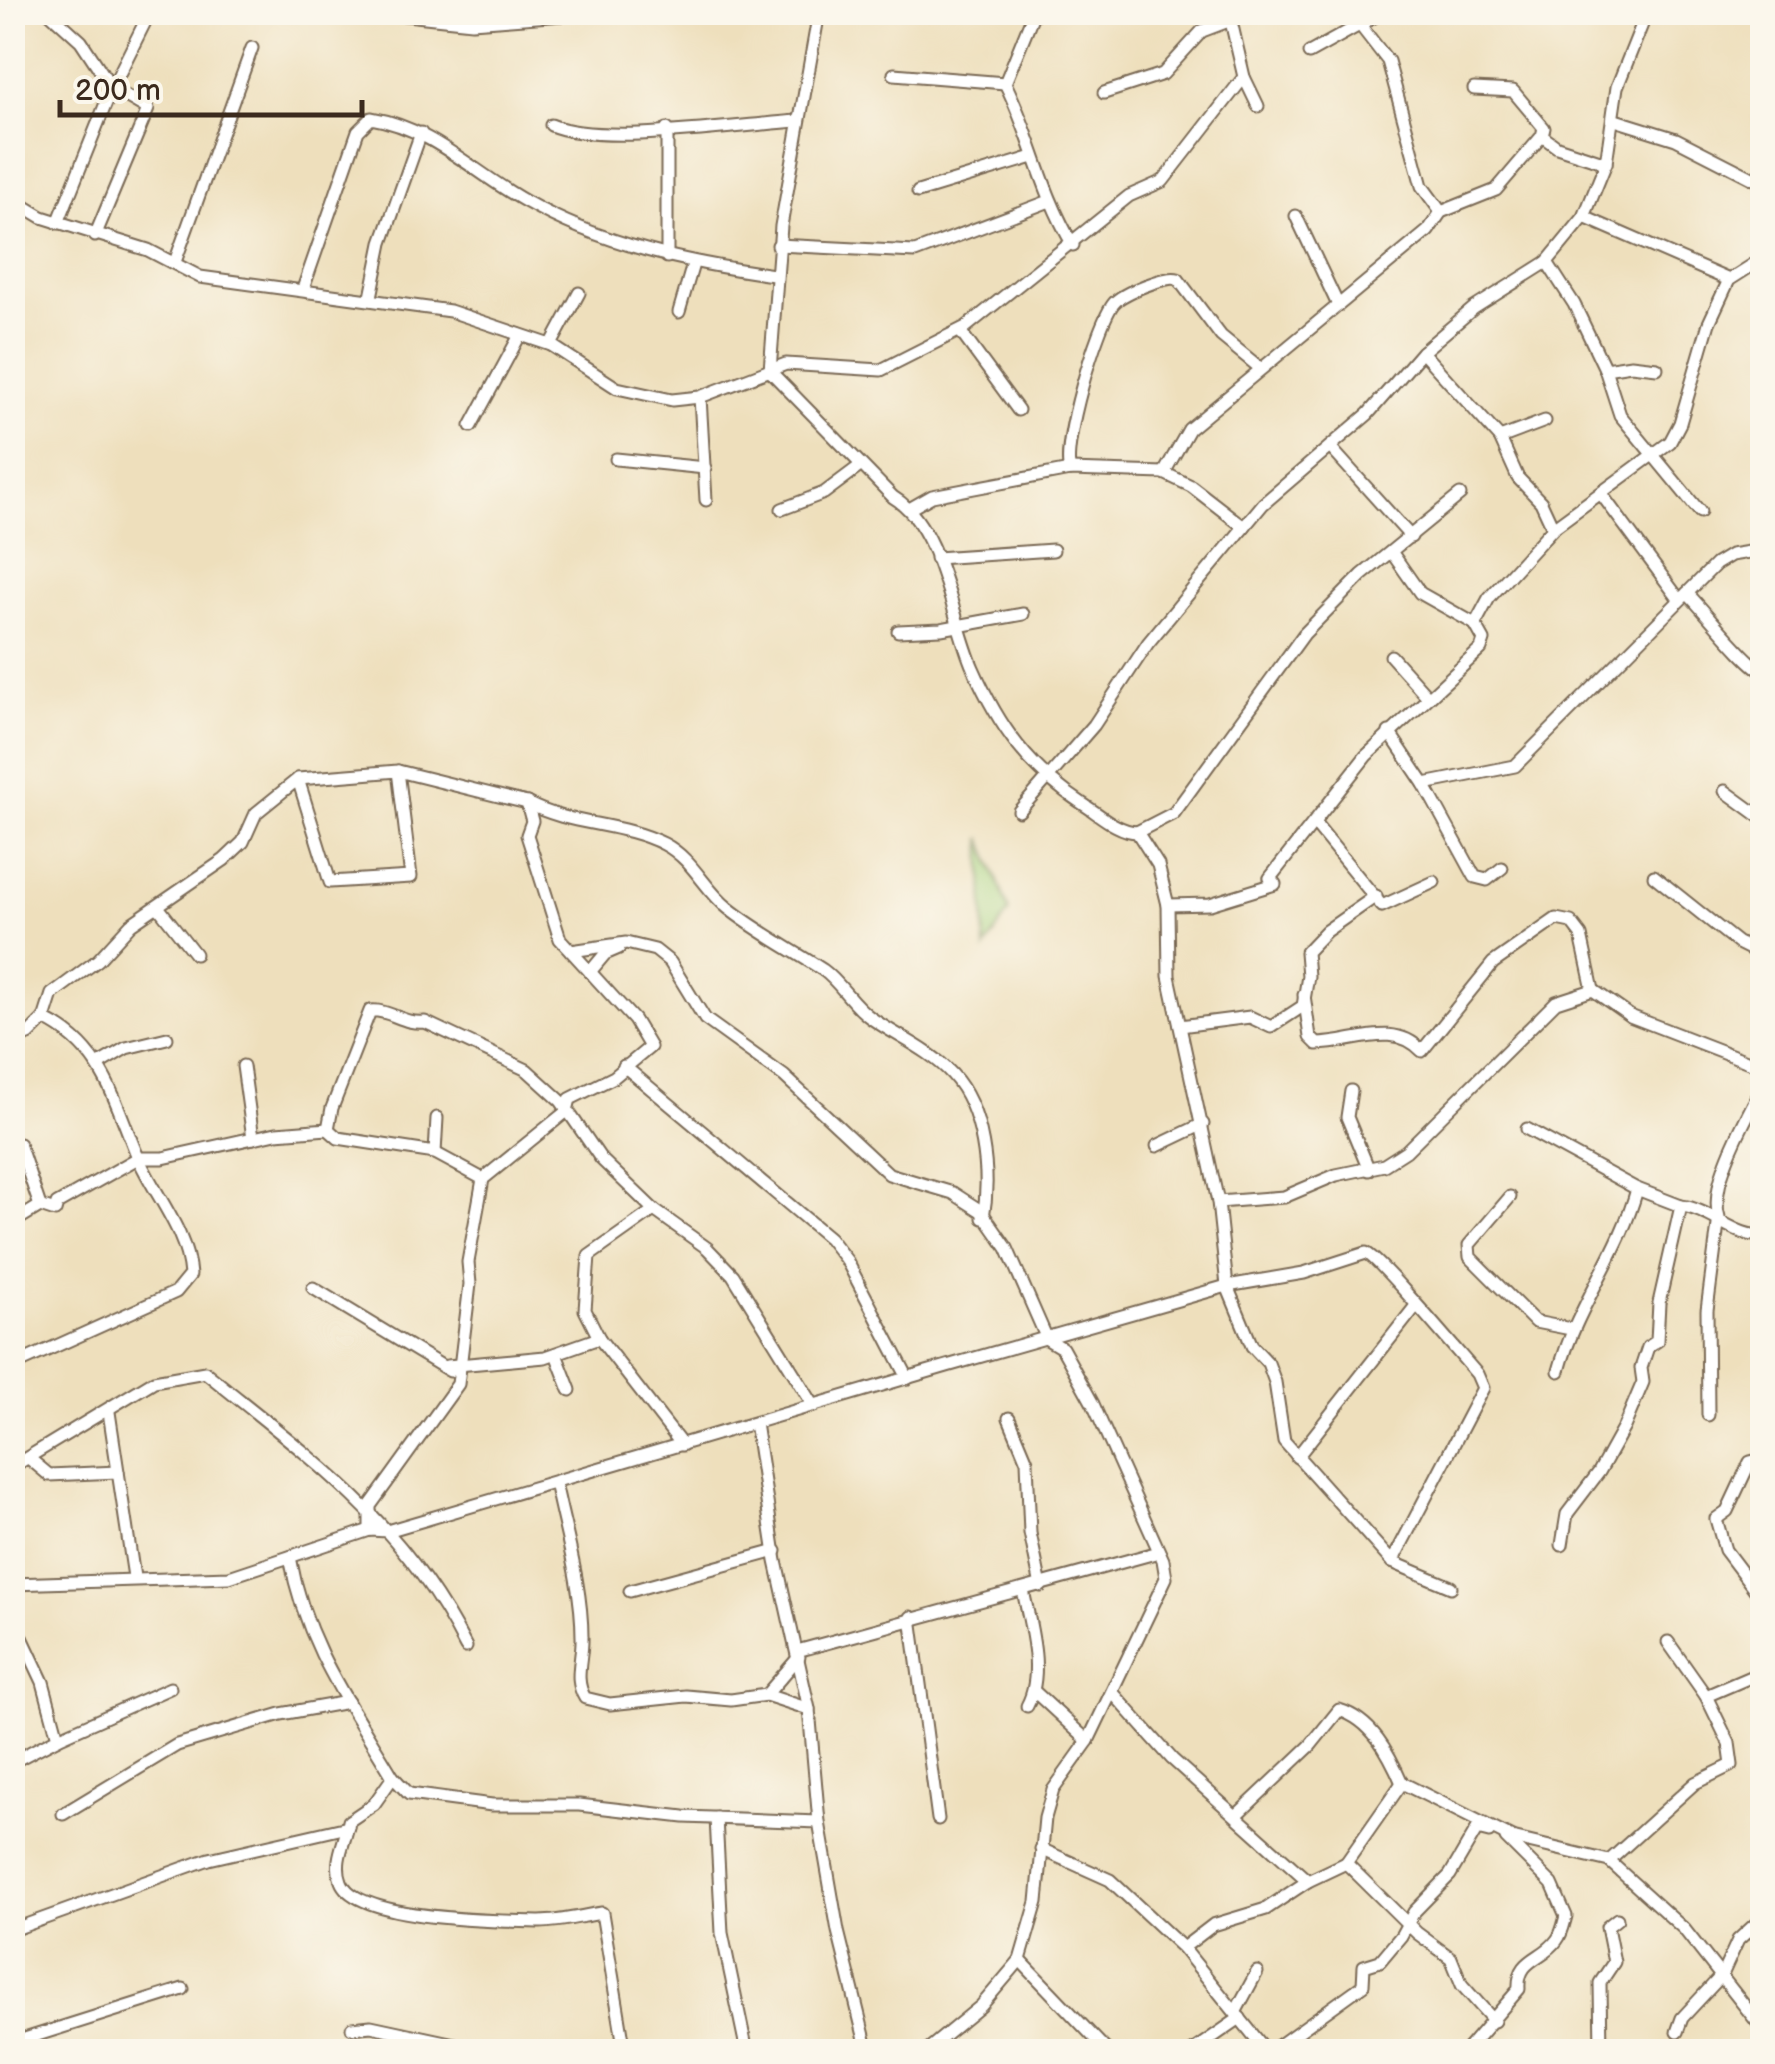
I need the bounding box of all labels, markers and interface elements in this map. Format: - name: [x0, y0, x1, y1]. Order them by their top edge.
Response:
- scale bar: [60, 55, 362, 117]
- text: 200 m: [75, 73, 161, 109]

